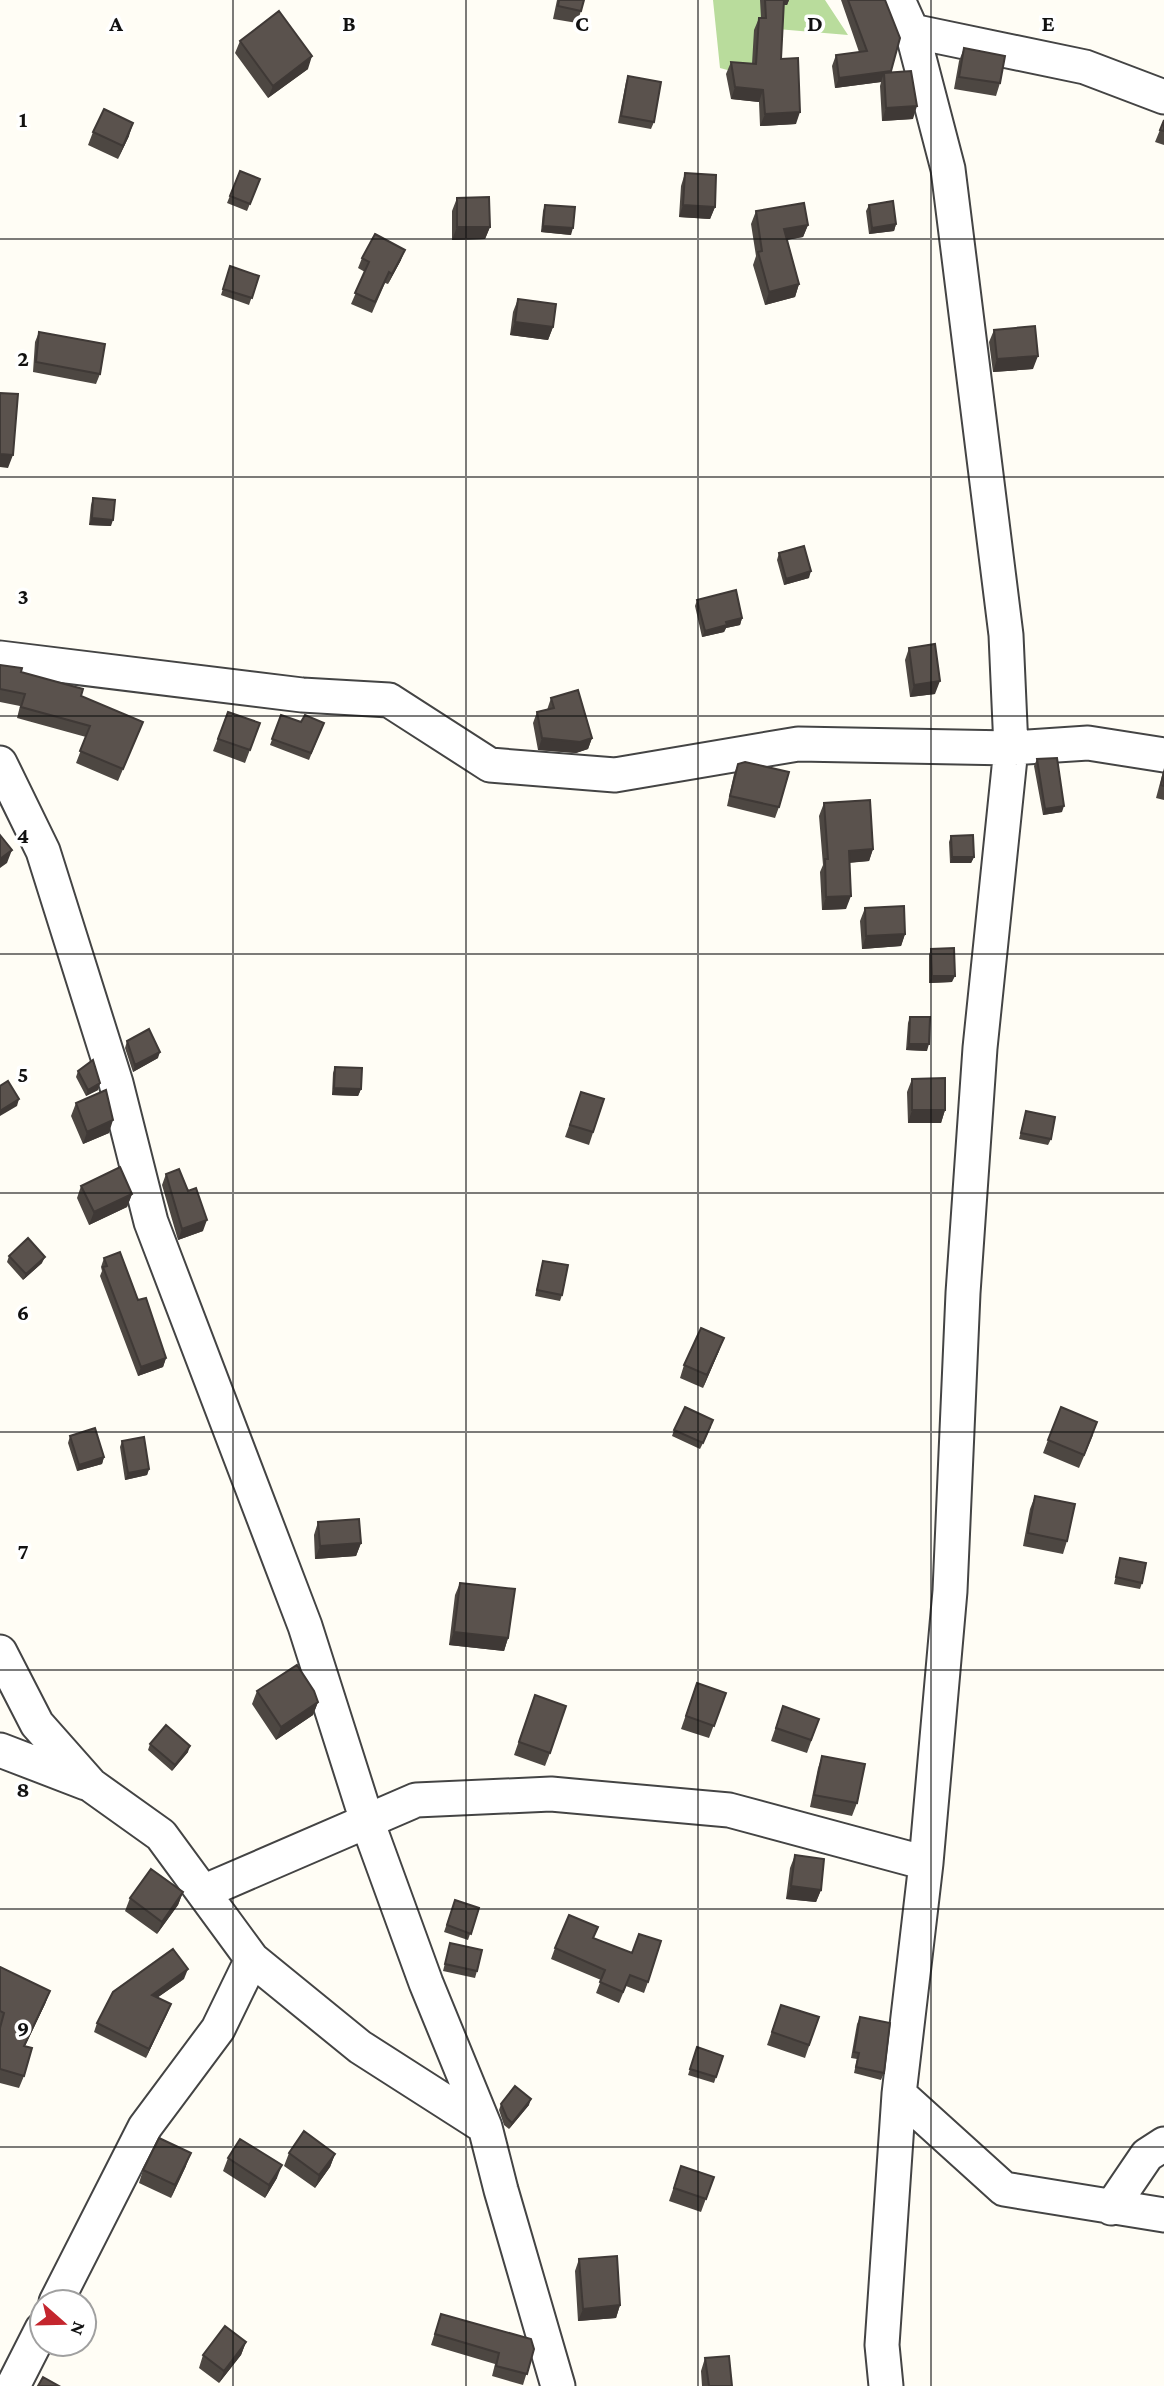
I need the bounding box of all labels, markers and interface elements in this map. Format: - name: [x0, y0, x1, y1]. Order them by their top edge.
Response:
- text: A: [108, 10, 123, 36]
- text: B: [342, 10, 356, 36]
- text: C: [575, 10, 589, 36]
- text: D: [807, 10, 823, 36]
- text: E: [1041, 10, 1055, 36]
- text: 1: [19, 106, 28, 132]
- text: 2: [17, 345, 29, 371]
- text: 3: [17, 583, 29, 609]
- text: 4: [17, 822, 29, 848]
- text: 5: [17, 1061, 29, 1087]
- text: 6: [17, 1299, 29, 1325]
- text: 7: [17, 1538, 29, 1564]
- text: 8: [16, 1776, 30, 1802]
- text: 9: [17, 2015, 29, 2041]
- north arrow: [28, 2288, 98, 2358]
- text: N: [66, 2319, 91, 2338]

